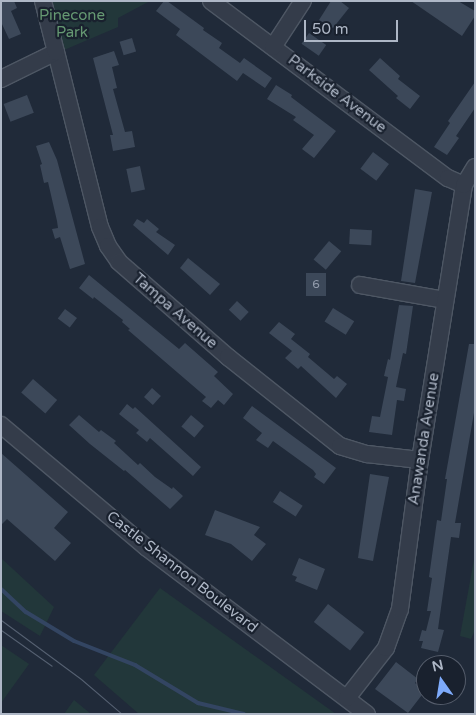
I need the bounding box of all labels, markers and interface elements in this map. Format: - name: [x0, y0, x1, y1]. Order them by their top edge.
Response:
- park label: Pinecone Park: [39, 6, 105, 41]
- scale bar: [306, 10, 400, 42]
- text: 50 m: [312, 20, 349, 38]
- street label: Parkside Avenue: [284, 51, 390, 137]
- street label: Tampa Avenue: [129, 270, 221, 352]
- house number: 6: [312, 278, 320, 292]
- street label: Anawanda Avenue: [405, 372, 443, 506]
- street label: Castle Shannon Boulevard: [103, 507, 261, 637]
- north arrow: [416, 655, 466, 705]
- text: N: [430, 656, 445, 675]

